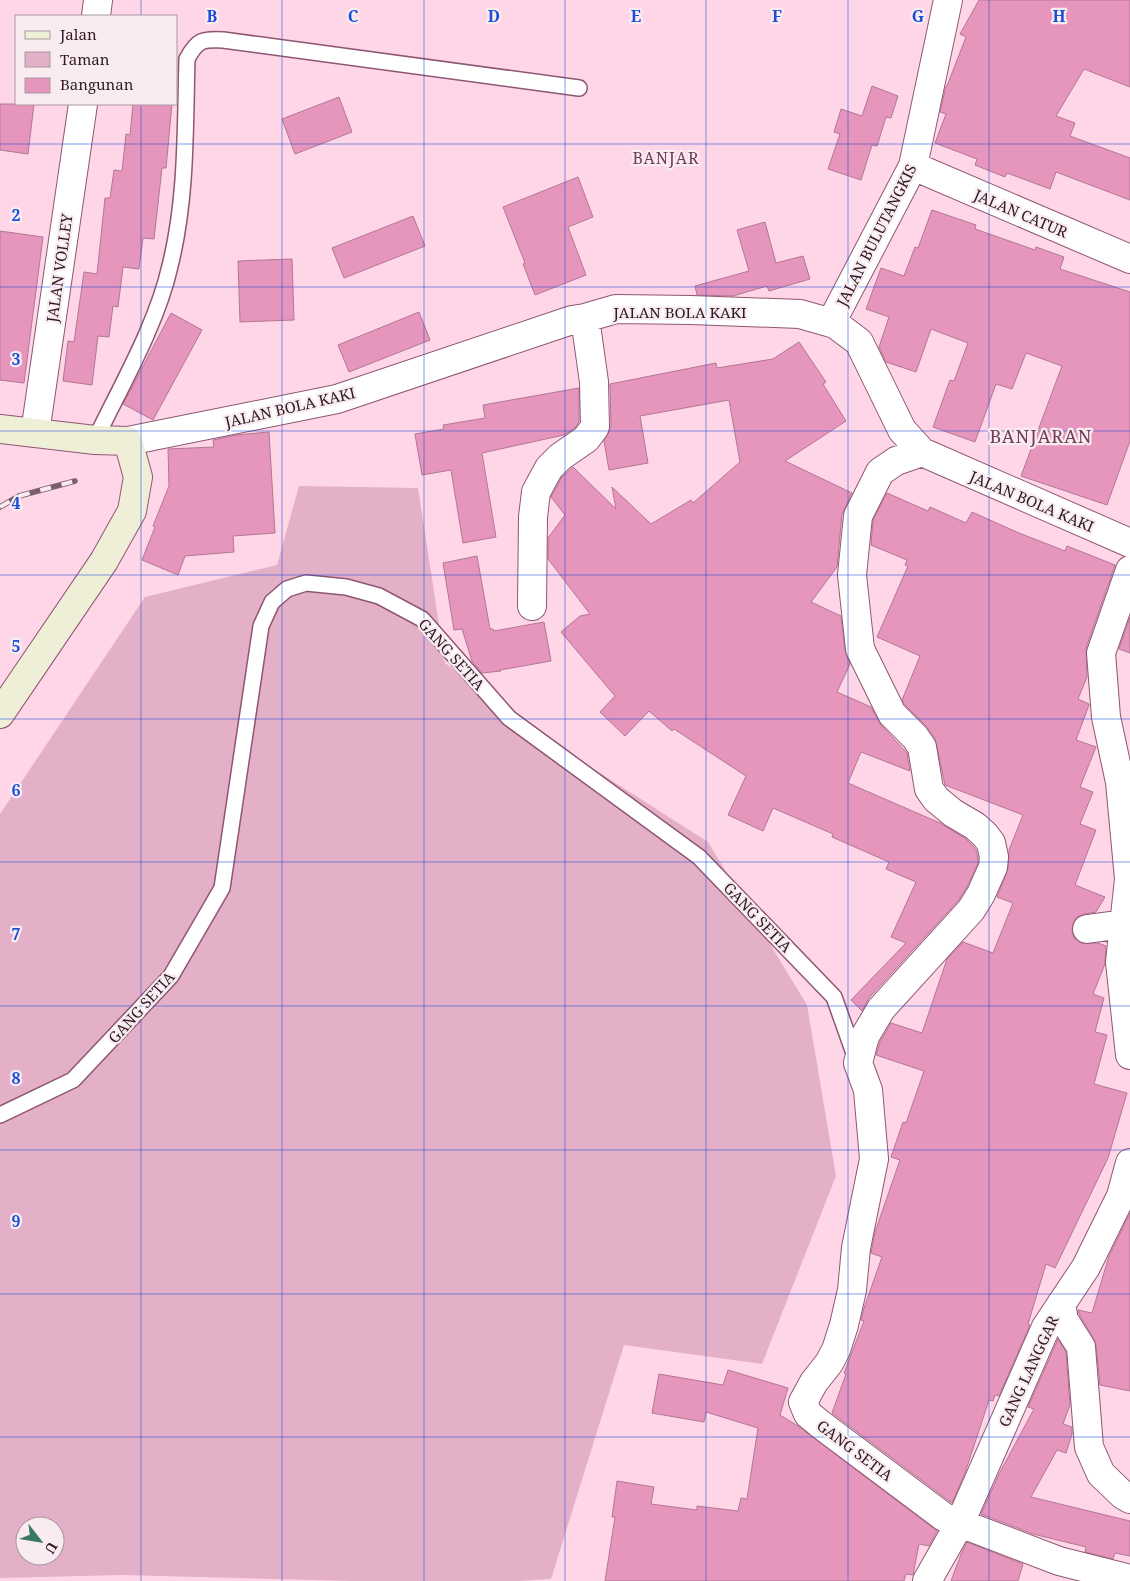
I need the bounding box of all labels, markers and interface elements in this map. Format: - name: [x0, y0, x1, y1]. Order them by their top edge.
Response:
- text: B: [207, 5, 218, 27]
- text: C: [348, 5, 359, 27]
- text: D: [488, 5, 500, 27]
- text: E: [631, 5, 641, 27]
- text: F: [772, 5, 782, 27]
- text: G: [912, 5, 924, 27]
- text: H: [1052, 5, 1066, 27]
- legend: [15, 15, 178, 105]
- text: Jalan: [59, 24, 97, 44]
- text: Taman: [60, 49, 110, 69]
- text: Bangunan: [60, 74, 134, 94]
- district label: BANJAR: [632, 147, 700, 169]
- street label: JALAN BULUTANGKIS: [831, 160, 921, 310]
- street label: JALAN CATUR: [970, 184, 1071, 242]
- text: 2: [11, 204, 21, 226]
- street label: JALAN VOLLEY: [41, 212, 77, 324]
- street label: JALAN BOLA KAKI: [612, 302, 747, 322]
- text: 3: [11, 348, 21, 370]
- street label: JALAN BOLA KAKI: [222, 382, 357, 432]
- district label: BANJARAN: [989, 424, 1093, 448]
- street label: JALAN BOLA KAKI: [966, 465, 1097, 536]
- text: 4: [11, 492, 21, 514]
- street label: GANG SETIA: [414, 614, 490, 694]
- text: 5: [11, 635, 21, 657]
- text: 6: [11, 779, 21, 801]
- street label: GANG SETIA: [720, 878, 797, 957]
- text: 7: [11, 923, 21, 945]
- street label: GANG SETIA: [103, 967, 179, 1047]
- text: 8: [11, 1067, 21, 1089]
- text: 9: [11, 1210, 21, 1232]
- street label: GANG LANGGAR: [993, 1312, 1063, 1430]
- street label: GANG SETIA: [813, 1415, 897, 1485]
- north arrow: [15, 1516, 65, 1566]
- text: U: [40, 1539, 62, 1558]

